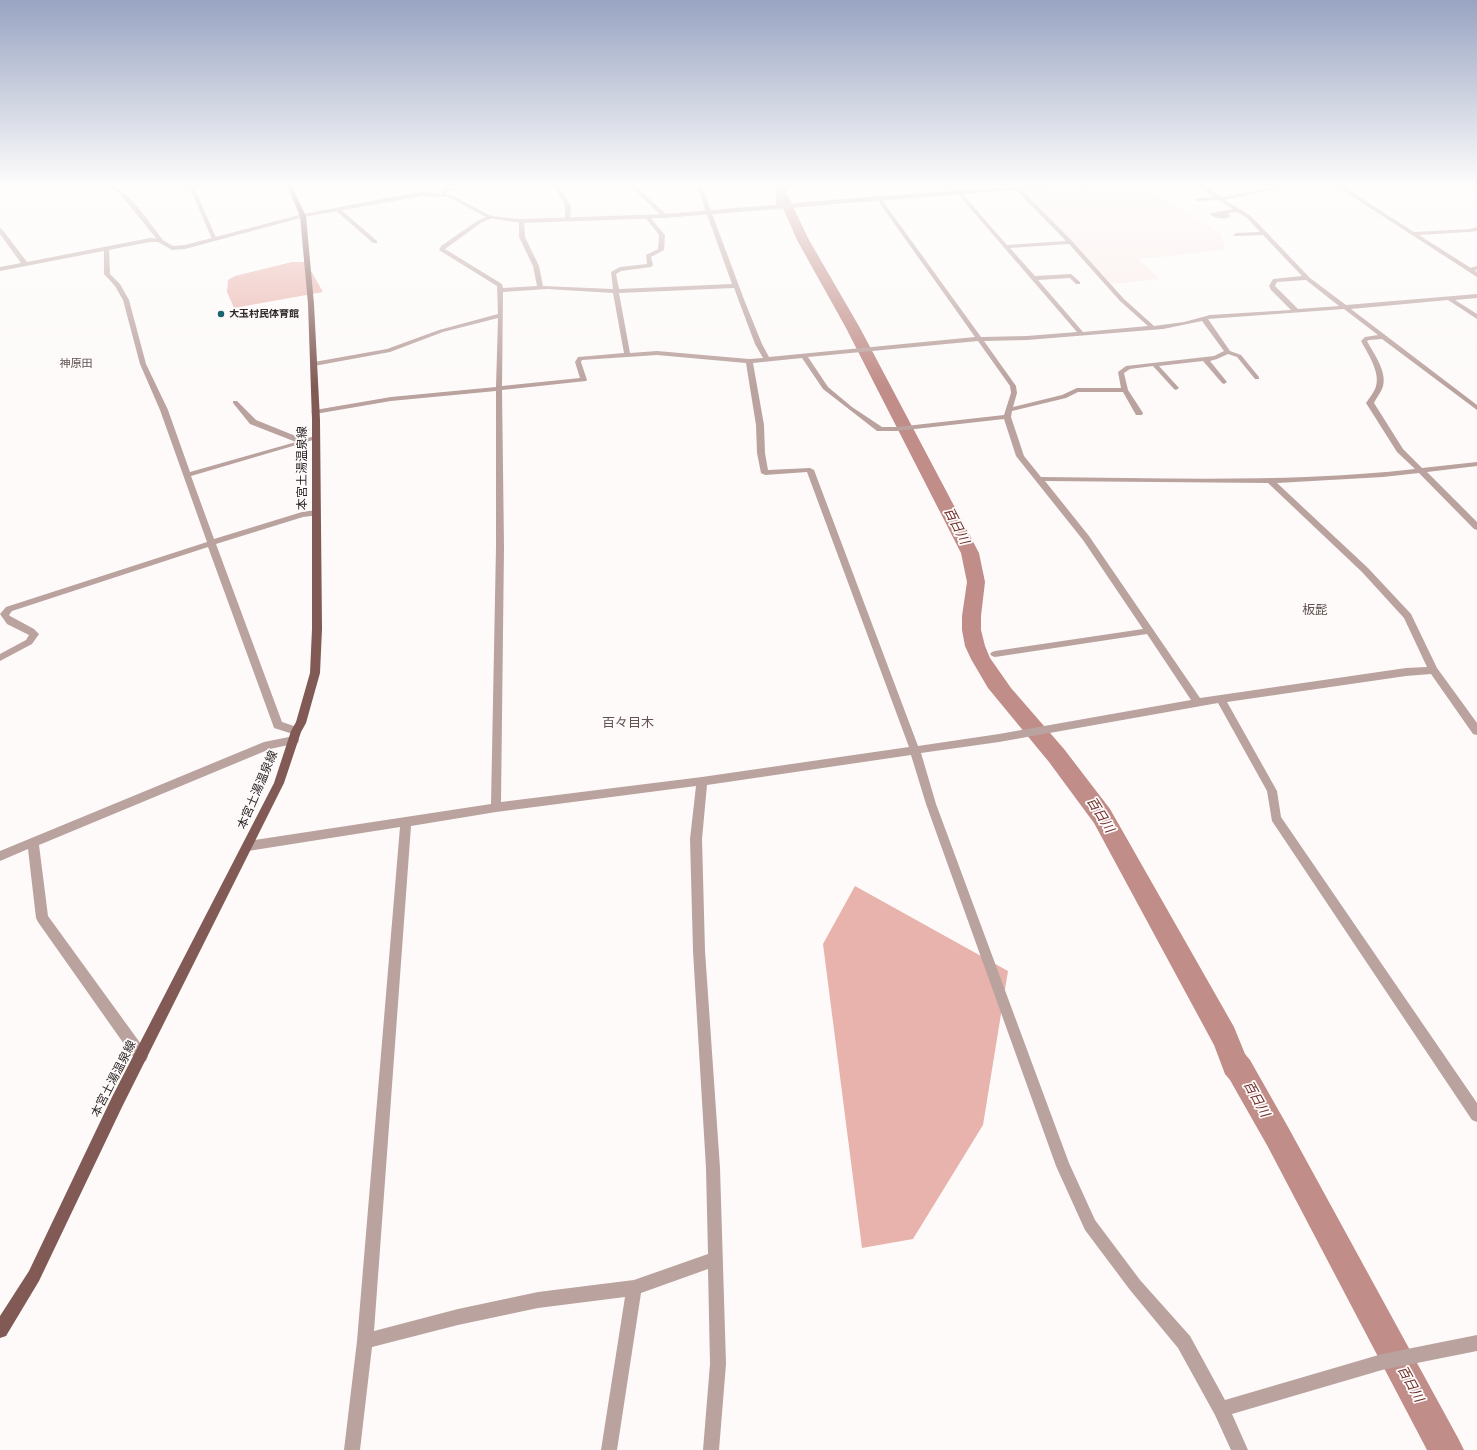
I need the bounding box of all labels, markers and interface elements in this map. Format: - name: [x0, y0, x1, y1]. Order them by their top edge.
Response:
- place label: 大玉村民体育館: [229, 308, 299, 320]
- marker: 大玉村民体育館: [216, 309, 226, 319]
- district label: 神原田: [60, 357, 92, 371]
- street label: 本宮土湯温泉線: [296, 426, 310, 510]
- water label: 百日川: [940, 505, 972, 547]
- district label: 板髭: [1302, 602, 1328, 618]
- district label: 百々目木: [602, 715, 654, 731]
- street label: 本宮土湯温泉線: [235, 749, 281, 831]
- water label: 百日川: [1083, 794, 1117, 836]
- street label: 本宮土湯温泉線: [89, 1038, 139, 1120]
- water label: 百日川: [1240, 1078, 1272, 1120]
- water label: 百日川: [1394, 1363, 1426, 1405]

